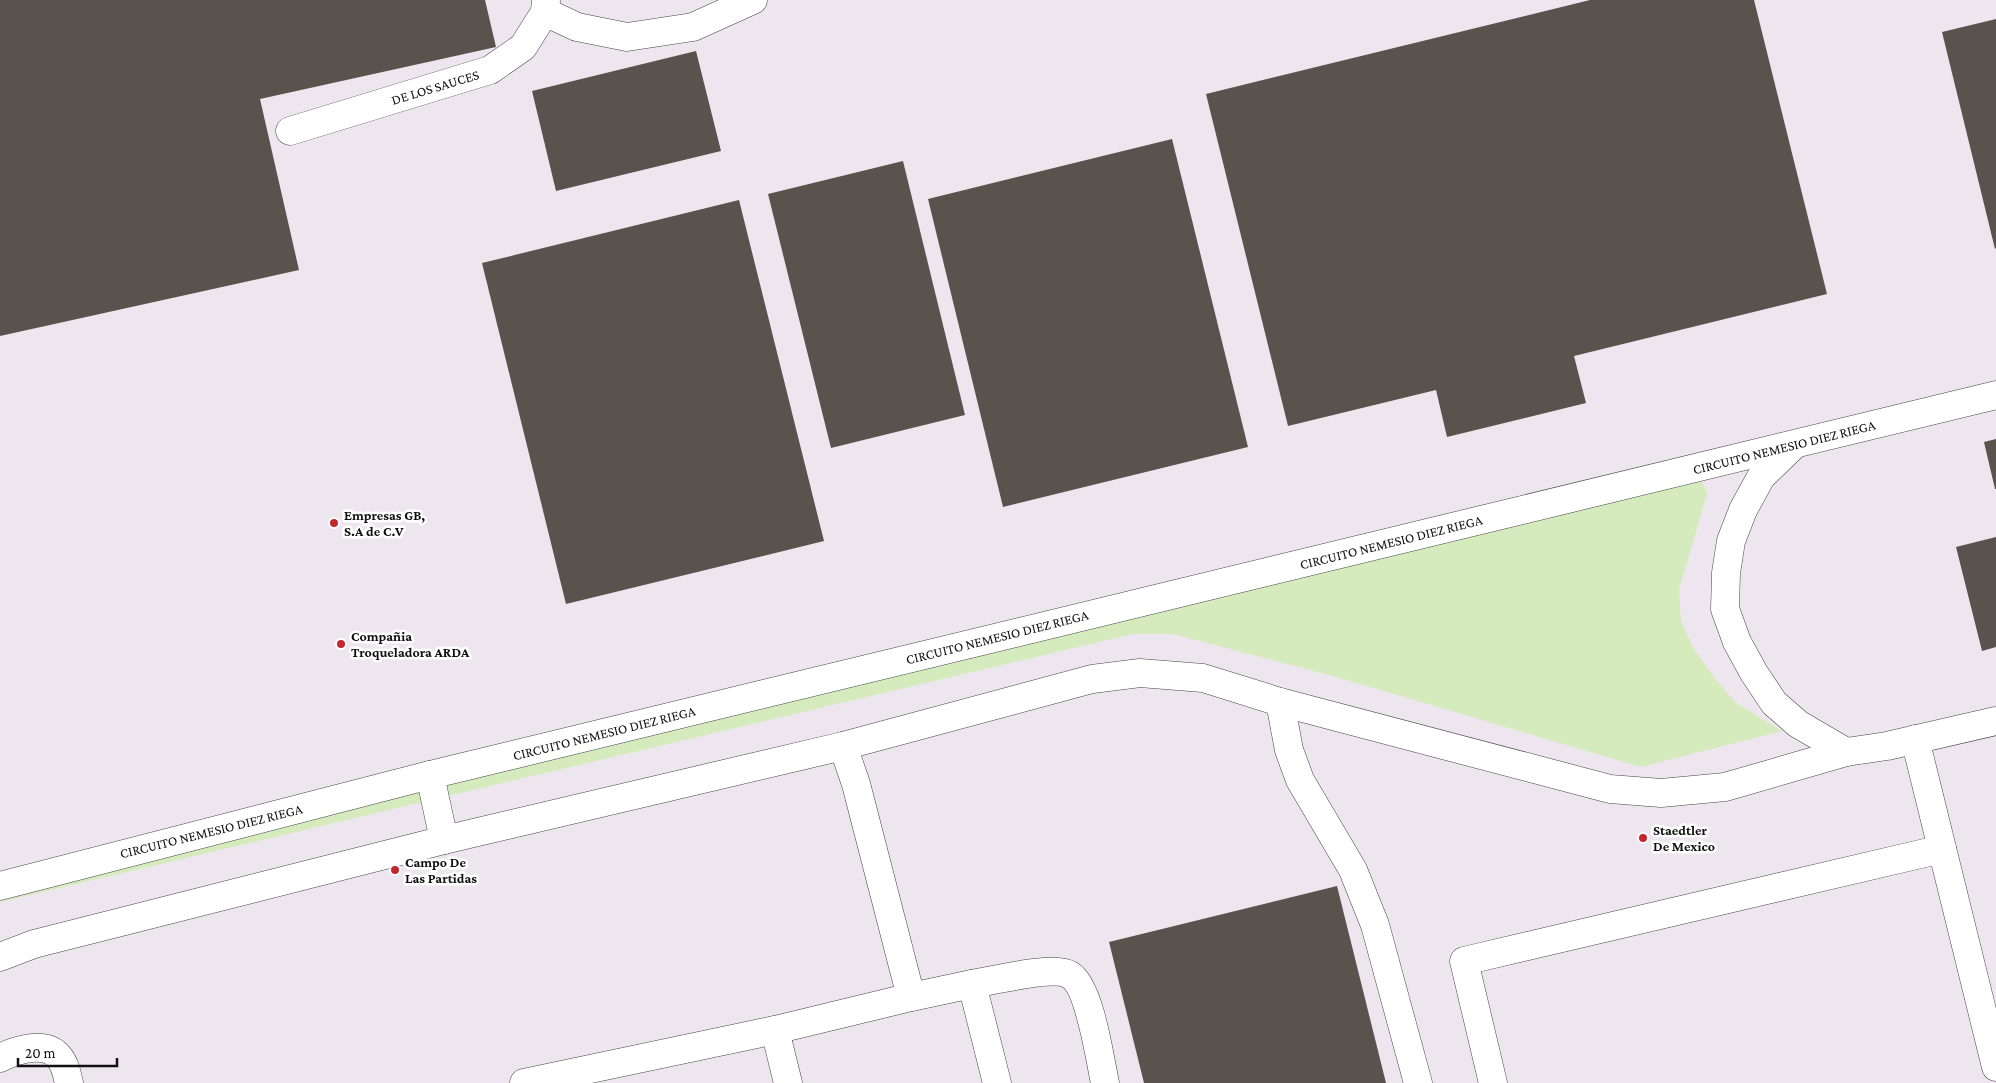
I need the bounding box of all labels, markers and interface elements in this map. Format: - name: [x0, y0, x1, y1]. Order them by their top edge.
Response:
- street label: DE LOS SAUCES: [389, 66, 481, 108]
- street label: CIRCUITO NEMESIO DIEZ RIEGA: [1691, 417, 1877, 477]
- place label: Empresas GB, S.A de C.V: [344, 507, 425, 539]
- street label: CIRCUITO NEMESIO DIEZ RIEGA: [1298, 512, 1484, 572]
- marker: Empresas GB, S.A de C.V: [328, 517, 340, 529]
- street label: CIRCUITO NEMESIO DIEZ RIEGA: [904, 607, 1090, 667]
- place label: Compañia Troqueladora ARDA: [351, 628, 470, 660]
- marker: Compañia Troqueladora ARDA: [335, 638, 347, 650]
- street label: CIRCUITO NEMESIO DIEZ RIEGA: [511, 703, 697, 763]
- street label: CIRCUITO NEMESIO DIEZ RIEGA: [118, 801, 304, 861]
- place label: Staedtler De Mexico: [1653, 822, 1715, 854]
- marker: Staedtler De Mexico: [1637, 832, 1649, 844]
- place label: Campo De Las Partidas: [405, 854, 477, 886]
- marker: Campo De Las Partidas: [389, 864, 401, 876]
- scale bar: [18, 1036, 116, 1068]
- text: 20 m: [25, 1045, 56, 1061]

